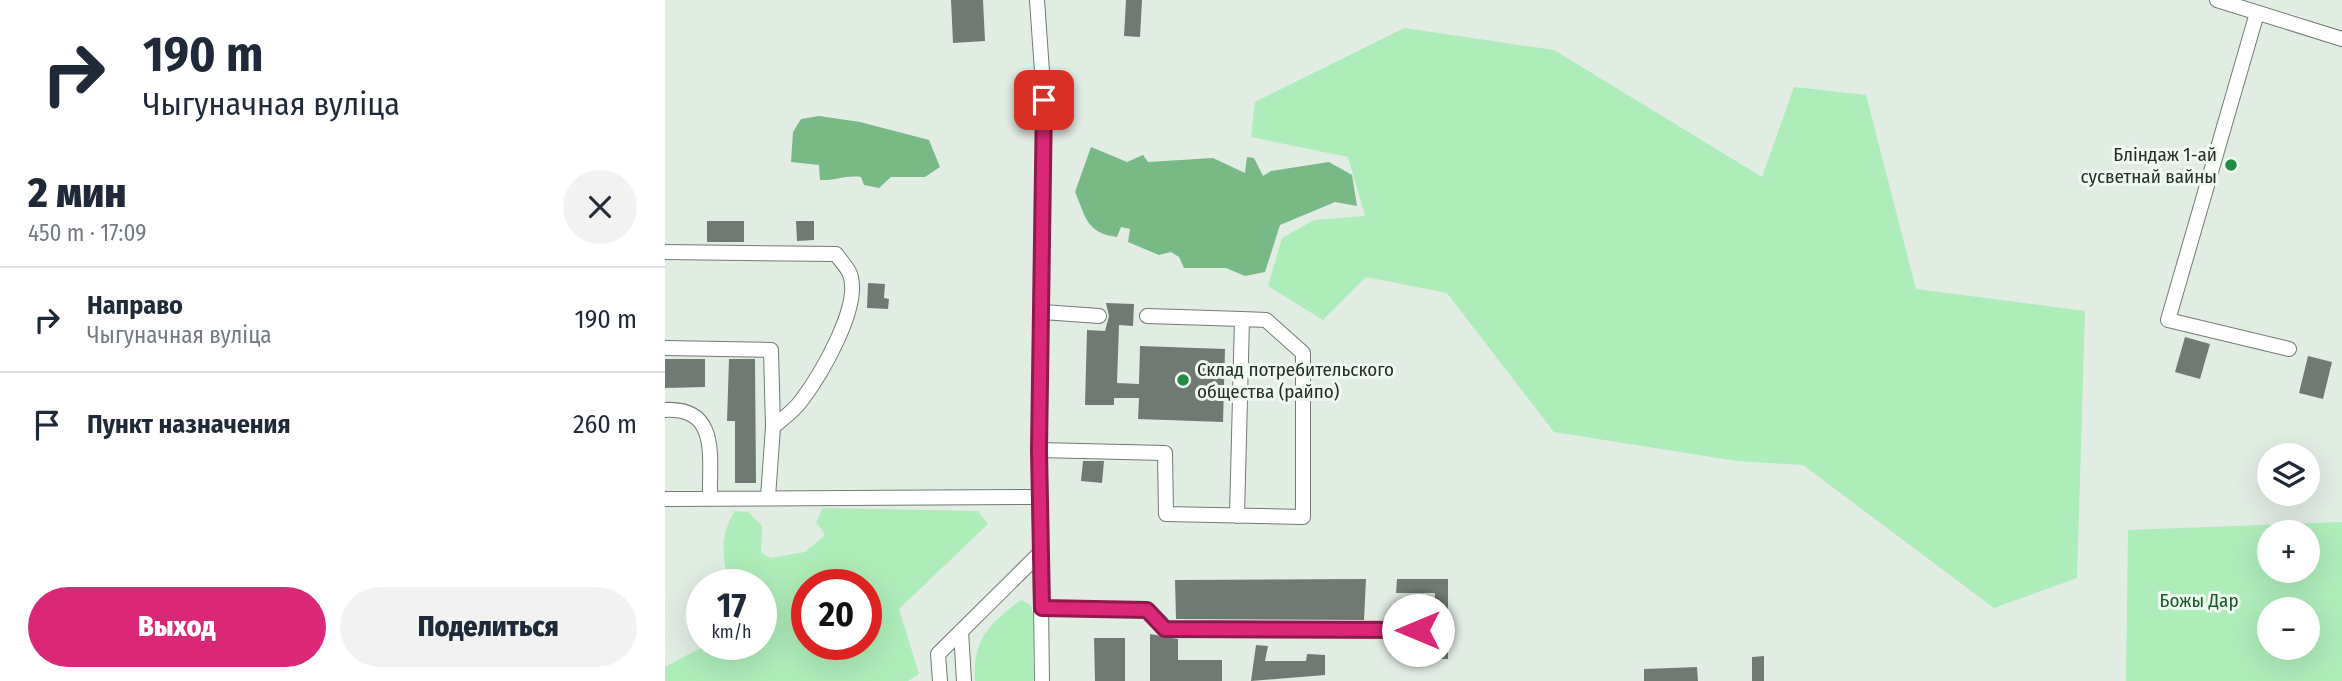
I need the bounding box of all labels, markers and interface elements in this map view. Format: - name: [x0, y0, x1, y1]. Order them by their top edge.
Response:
- text: 190 m: [143, 25, 263, 84]
- icon: right: [28, 28, 119, 119]
- pin: [1014, 70, 1074, 130]
- icon: arrive: [1025, 81, 1063, 119]
- text: Чыгуначная вуліца: [143, 85, 400, 123]
- place label: Бліндаж 1-ай сусветнай вайны: [2080, 143, 2217, 188]
- marker: Бліндаж 1-ай сусветнай вайны: [2223, 157, 2239, 173]
- text: 2 мин: [28, 168, 127, 218]
- button: close: [563, 170, 637, 244]
- text: 450 m · 17:09: [28, 219, 146, 247]
- text: Направо: [87, 290, 183, 321]
- icon: right: [28, 301, 66, 339]
- text: 190 m: [575, 304, 637, 335]
- text: Чыгуначная вуліца: [87, 321, 272, 349]
- place label: Склад потребительского общества (райпо): [1197, 358, 1394, 403]
- marker: Склад потребительского общества (райпо): [1175, 372, 1191, 388]
- icon: arrive: [28, 406, 66, 444]
- text: Пункт назначения: [87, 409, 291, 440]
- text: 260 m: [573, 409, 637, 440]
- map controls: [2257, 443, 2320, 660]
- button: layers: [2257, 443, 2320, 506]
- button: +: [2257, 520, 2320, 583]
- speed limit sign: 20: [791, 569, 882, 660]
- text: 17: [717, 584, 746, 626]
- button: Выход: [28, 587, 326, 667]
- button: Поделиться: [340, 587, 637, 667]
- park label: Божы Дар: [2159, 589, 2239, 612]
- position arrow: [1381, 593, 1455, 667]
- button: −: [2257, 597, 2320, 660]
- text: km/h: [711, 621, 752, 643]

